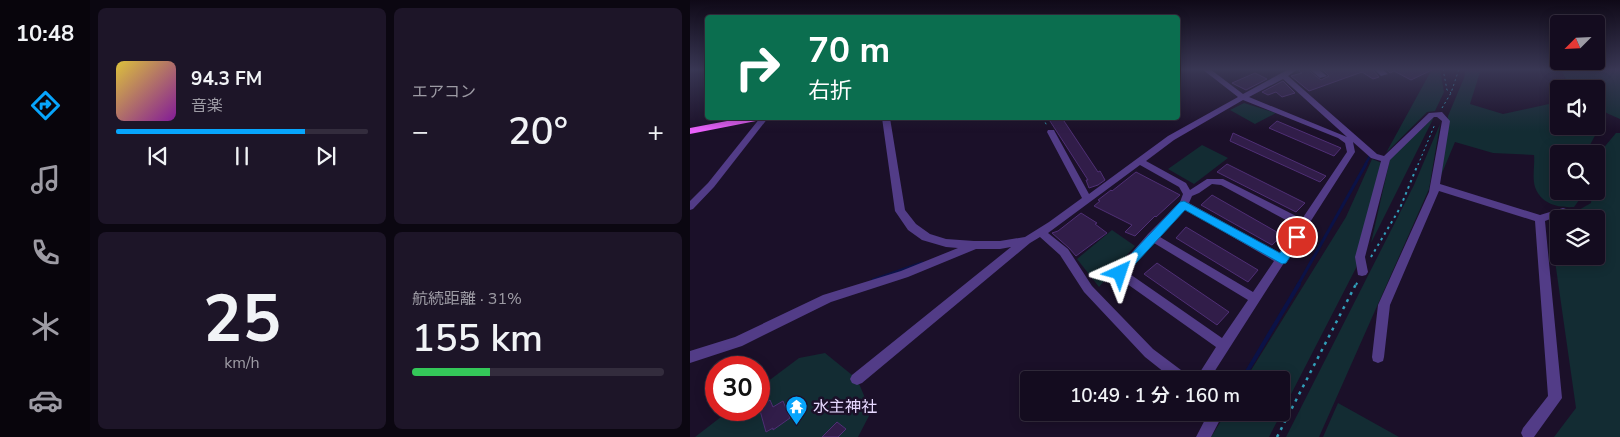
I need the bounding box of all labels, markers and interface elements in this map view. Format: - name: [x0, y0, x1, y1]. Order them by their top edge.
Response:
- north arrow: [1550, 15, 1605, 70]
- map controls: [1550, 15, 1605, 265]
- text: 10:48: [16, 19, 74, 49]
- text: 70 m: [808, 27, 890, 74]
- icon: right: [725, 35, 790, 100]
- text: 94.3 FM: [191, 66, 262, 92]
- text: 右折: [808, 76, 852, 106]
- button: sound: [1550, 80, 1605, 135]
- text: エアコン: [412, 81, 476, 103]
- icon: directions: [28, 88, 63, 123]
- text: 音楽: [191, 95, 223, 117]
- text: 20°: [508, 106, 568, 157]
- text: −: [412, 113, 429, 151]
- text: +: [647, 113, 664, 151]
- icon: previous: [144, 142, 172, 170]
- icon: pause: [228, 142, 256, 170]
- icon: next: [312, 142, 340, 170]
- button: search: [1550, 145, 1605, 200]
- icon: music: [28, 162, 63, 197]
- button: layers: [1550, 210, 1605, 265]
- pin: [1276, 216, 1318, 258]
- icon: arrive: [1283, 223, 1311, 251]
- icon: phone: [28, 235, 63, 270]
- position arrow: [1093, 246, 1145, 298]
- text: 25: [203, 275, 281, 364]
- text: 航続距離 · 31%: [412, 288, 522, 310]
- icon: climate: [28, 309, 63, 344]
- text: 155 km: [412, 313, 543, 364]
- text: km/h: [224, 352, 260, 374]
- speed limit sign: 30: [705, 356, 770, 421]
- icon: car: [28, 383, 63, 418]
- text: 10:49 · 1 分 · 160 m: [1070, 383, 1240, 409]
- temple icon: 水主神社: [785, 394, 809, 425]
- place label: 水主神社: [813, 396, 877, 418]

